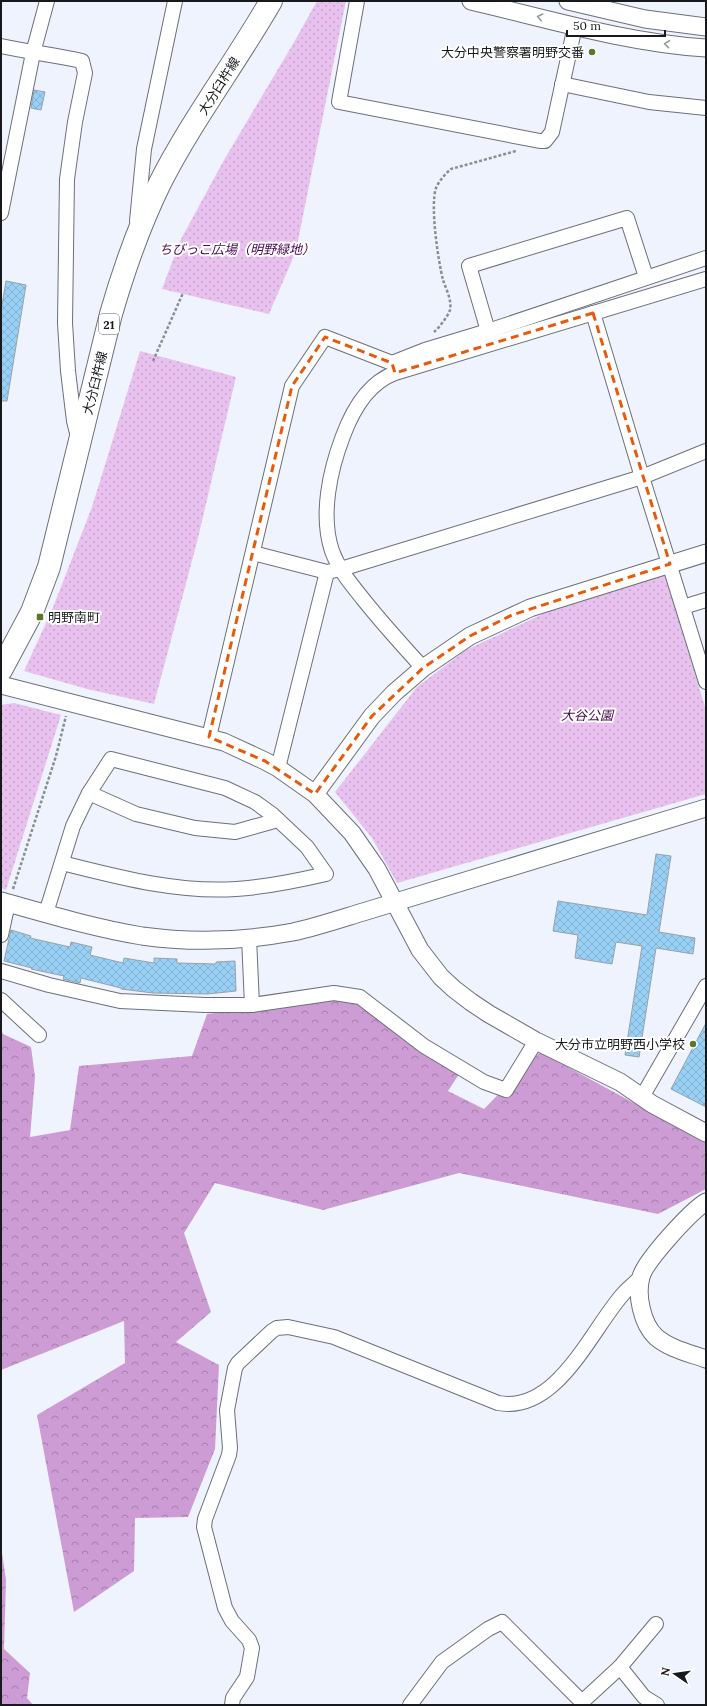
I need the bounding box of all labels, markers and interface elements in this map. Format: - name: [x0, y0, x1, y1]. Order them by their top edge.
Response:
- scale bar: [567, 12, 665, 38]
- one-way arrow: [537, 14, 543, 22]
- text: 50 m: [573, 18, 601, 33]
- one-way arrow: [664, 40, 670, 49]
- place label: 大分中央警察署明野交番: [441, 44, 584, 61]
- marker: 大分中央警察署明野交番: [587, 47, 597, 57]
- street label: 大分臼杵線: [195, 54, 243, 118]
- park label: ちびっこ広場（明野緑地）: [159, 241, 315, 258]
- road number: 21: [99, 314, 119, 334]
- street label: 大分臼杵線: [79, 349, 111, 417]
- place label: 明野南町: [48, 609, 100, 626]
- marker: 明野南町: [35, 612, 45, 622]
- park label: 大谷公園: [561, 707, 615, 724]
- place label: 大分市立明野西小学校: [555, 1036, 685, 1053]
- marker: 大分市立明野西小学校: [688, 1039, 698, 1049]
- north arrow: [655, 1654, 695, 1694]
- text: N: [657, 1666, 673, 1677]

